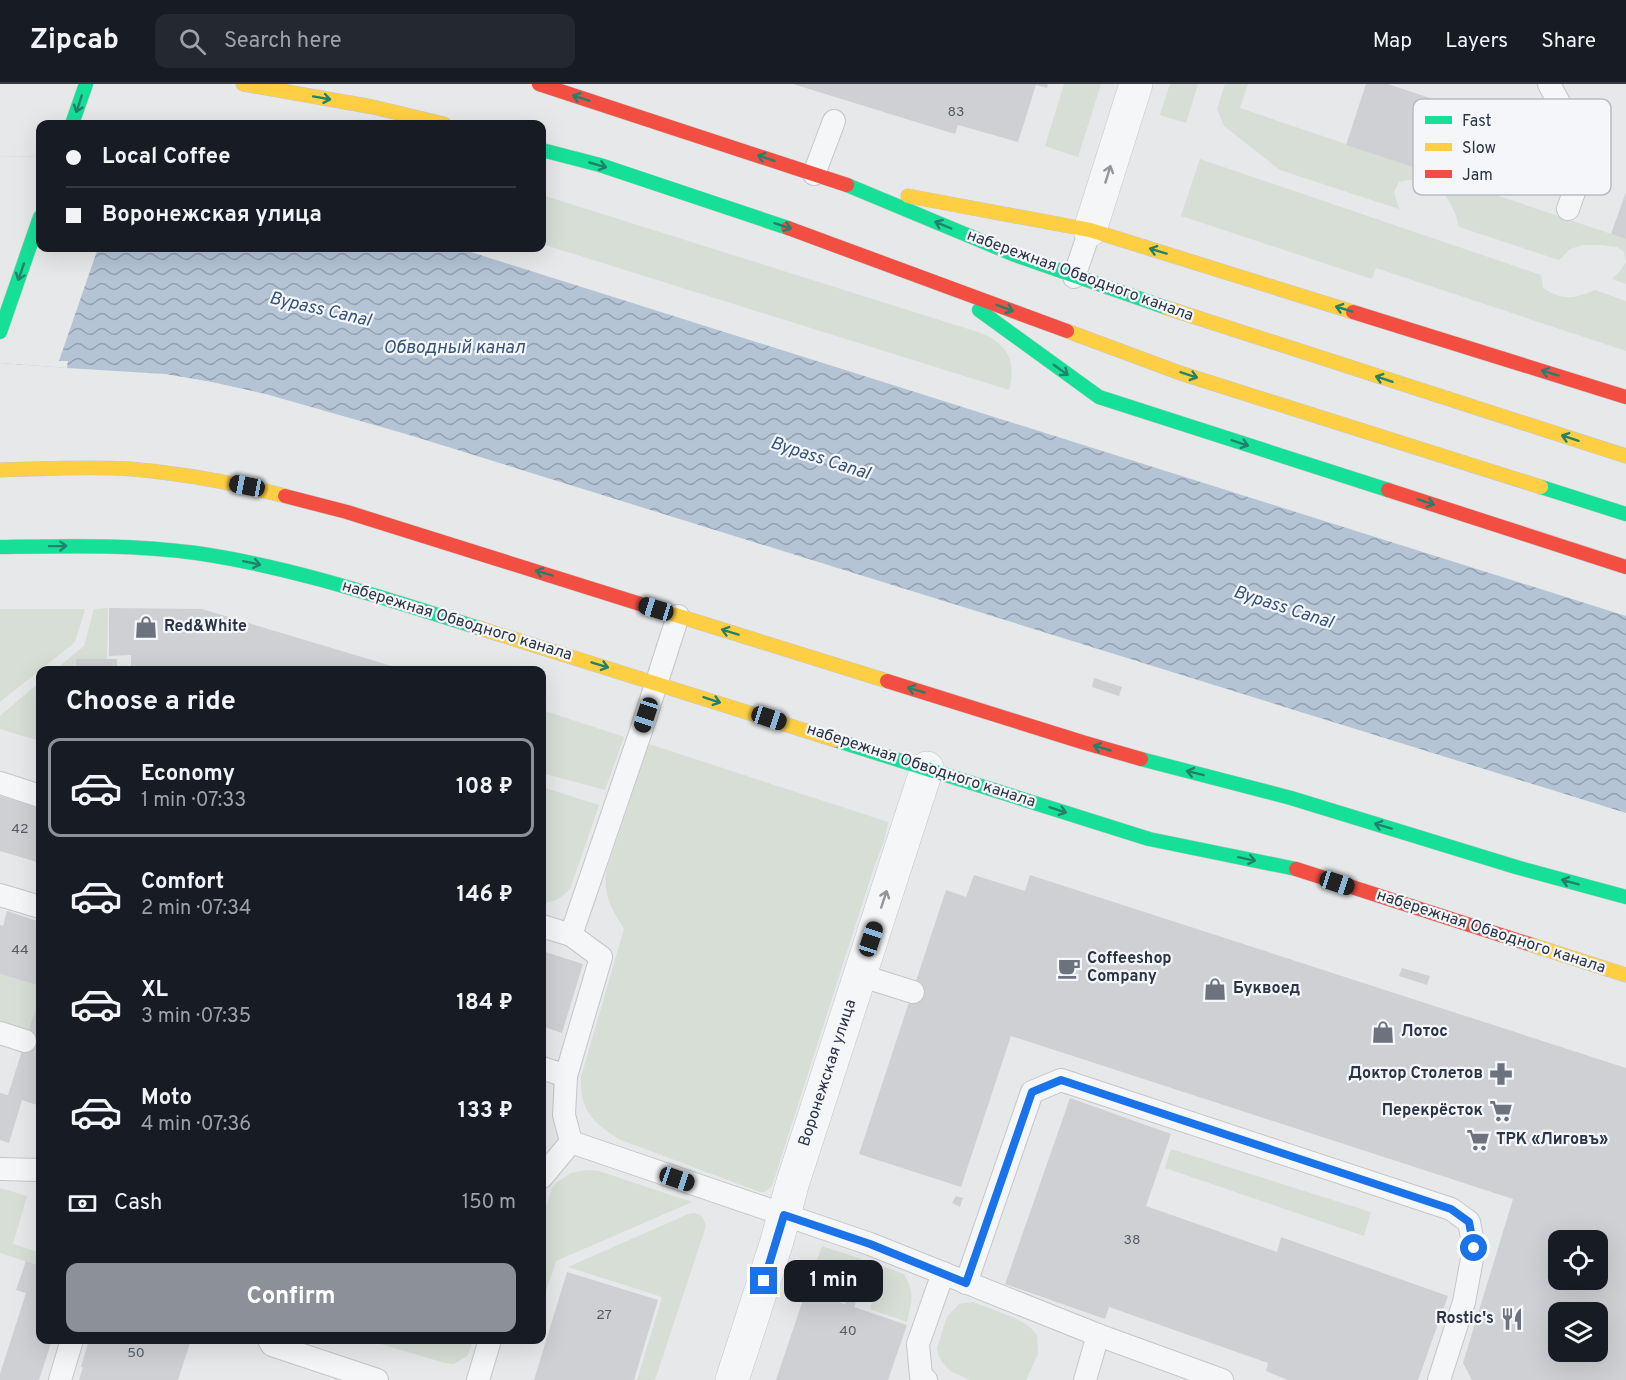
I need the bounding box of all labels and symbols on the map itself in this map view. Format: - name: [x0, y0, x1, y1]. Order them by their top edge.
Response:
- one-way arrow: [572, 91, 591, 102]
- one-way arrow: [311, 93, 331, 104]
- one-way arrow: [73, 94, 84, 113]
- legend: [1413, 99, 1611, 195]
- house number: 83: [948, 104, 964, 121]
- text: Fast: [1462, 112, 1492, 132]
- text: Slow: [1462, 139, 1496, 159]
- one-way arrow: [757, 152, 776, 163]
- one-way arrow: [588, 160, 607, 171]
- one-way arrow: [1103, 165, 1114, 184]
- text: Jam: [1462, 166, 1493, 186]
- one-way arrow: [934, 219, 952, 230]
- one-way arrow: [773, 221, 792, 232]
- street label: набережная Обводного канала: [964, 226, 1196, 326]
- one-way arrow: [1149, 245, 1168, 256]
- one-way arrow: [15, 262, 26, 281]
- water label: Bypass Canal: [267, 287, 374, 333]
- one-way arrow: [1335, 303, 1354, 314]
- one-way arrow: [996, 304, 1014, 315]
- water label: Обводный канал: [383, 337, 525, 360]
- one-way arrow: [1053, 364, 1069, 376]
- one-way arrow: [1541, 367, 1560, 378]
- one-way arrow: [1179, 370, 1198, 381]
- one-way arrow: [1375, 373, 1394, 384]
- water label: Bypass Canal: [767, 432, 874, 486]
- one-way arrow: [1561, 432, 1580, 443]
- one-way arrow: [1230, 438, 1249, 449]
- car: [228, 474, 266, 498]
- one-way arrow: [1416, 498, 1435, 509]
- one-way arrow: [48, 540, 68, 552]
- one-way arrow: [242, 558, 262, 569]
- one-way arrow: [535, 567, 554, 578]
- street label: набережная Обводного канала: [340, 576, 574, 666]
- water label: Bypass Canal: [1230, 581, 1337, 635]
- car: [636, 595, 676, 623]
- shop icon: Red&White: [133, 614, 159, 640]
- place label: Red&White: [164, 617, 247, 637]
- one-way arrow: [721, 626, 740, 637]
- one-way arrow: [591, 661, 610, 672]
- one-way arrow: [907, 684, 926, 695]
- car: [632, 695, 660, 735]
- one-way arrow: [702, 695, 721, 706]
- car: [749, 704, 789, 732]
- street label: набережная Обводного канала: [804, 719, 1038, 813]
- one-way arrow: [1093, 742, 1112, 753]
- one-way arrow: [1186, 767, 1205, 779]
- one-way arrow: [1048, 805, 1067, 816]
- one-way arrow: [1374, 820, 1393, 831]
- house number: 42: [11, 821, 29, 838]
- one-way arrow: [1236, 854, 1256, 865]
- car: [1317, 869, 1357, 897]
- one-way arrow: [1561, 875, 1580, 887]
- street label: набережная Обводного канала: [1374, 885, 1608, 979]
- one-way arrow: [879, 890, 890, 909]
- car: [857, 919, 885, 959]
- house number: 44: [11, 942, 29, 959]
- place label: Coffeeshop Company: [1087, 949, 1172, 987]
- cafe icon: Coffeeshop Company: [1056, 955, 1082, 981]
- shop icon: Буквоед: [1202, 976, 1228, 1002]
- place label: Буквоед: [1233, 979, 1301, 999]
- street label: Воронежская улица: [795, 997, 861, 1149]
- shop icon: Лотос: [1370, 1019, 1396, 1045]
- place label: Лотос: [1401, 1022, 1448, 1042]
- pharmacy icon: Доктор Столетов: [1488, 1061, 1514, 1087]
- place label: Доктор Столетов: [1348, 1064, 1483, 1084]
- supermarket icon: Перекрёсток: [1488, 1098, 1514, 1124]
- place label: Перекрёсток: [1382, 1101, 1483, 1121]
- supermarket icon: ТРК «Лиговъ»: [1465, 1127, 1491, 1153]
- place label: ТРК «Лиговъ»: [1496, 1130, 1608, 1150]
- car: [657, 1165, 697, 1193]
- house number: 38: [1124, 1232, 1140, 1249]
- route start: [1460, 1234, 1487, 1261]
- callout: 1 min: [785, 1260, 884, 1302]
- route end: [750, 1267, 777, 1294]
- restaurant icon: Rostic's: [1499, 1306, 1525, 1332]
- house number: 27: [596, 1307, 612, 1324]
- place label: Rostic's: [1436, 1309, 1494, 1329]
- house number: 40: [839, 1323, 857, 1340]
- house number: 50: [127, 1345, 145, 1362]

